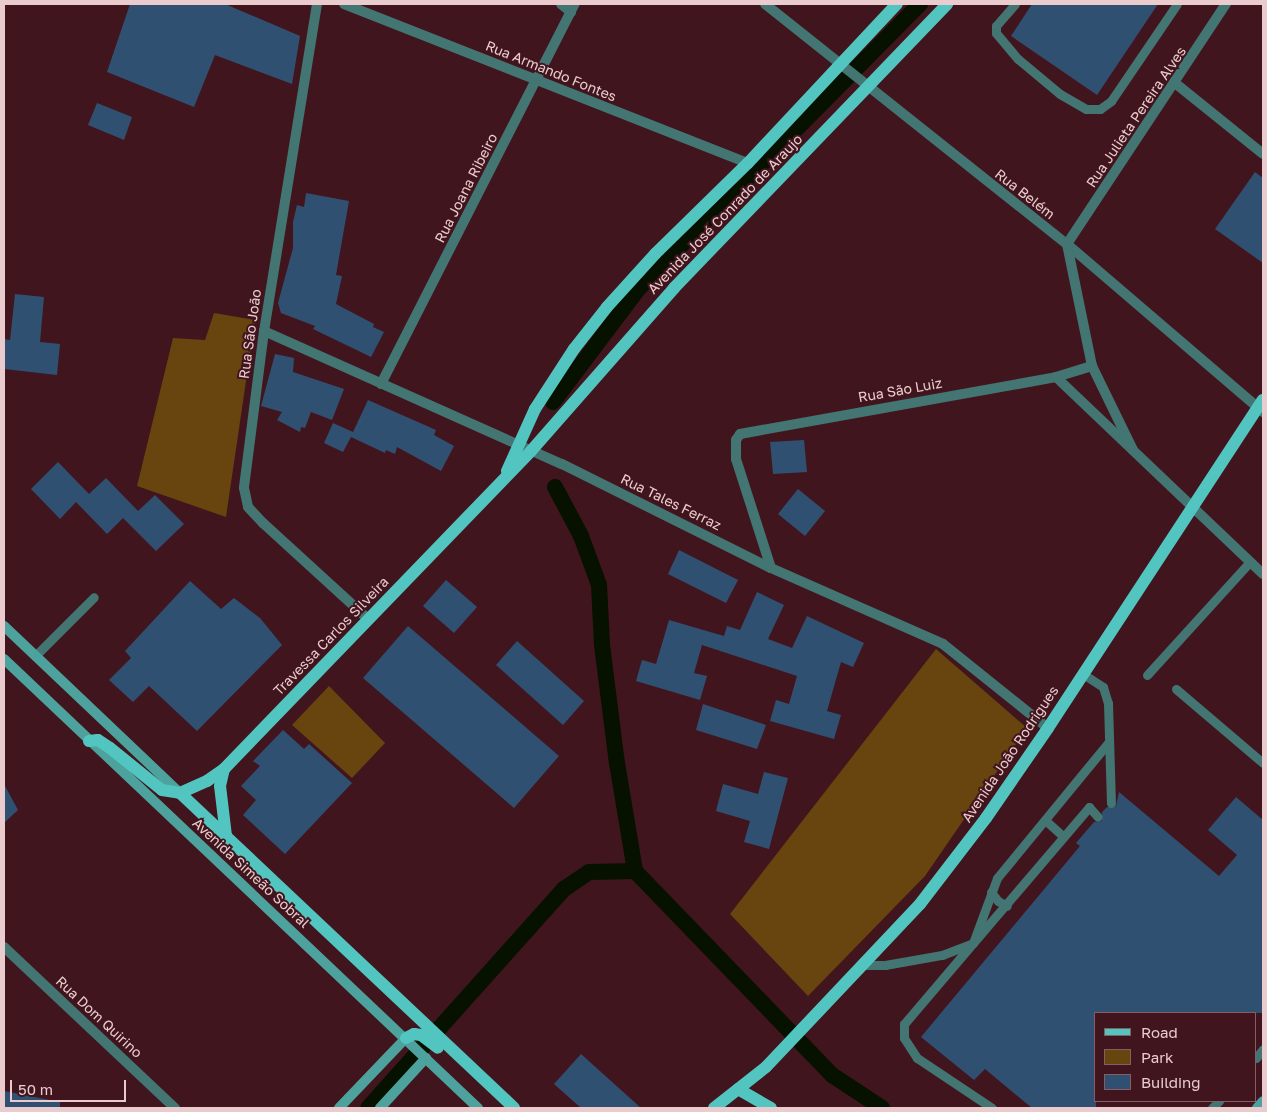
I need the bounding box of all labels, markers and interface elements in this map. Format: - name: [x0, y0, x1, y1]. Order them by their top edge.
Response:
- street label: Rua Armando Fontes: [483, 37, 619, 105]
- street label: Rua Julieta Pereira Alves: [1083, 43, 1189, 191]
- street label: Rua Joana Ribeiro: [431, 130, 501, 246]
- street label: Avenida José Conrado de Araujo: [644, 131, 806, 297]
- street label: Rua Belém: [992, 165, 1058, 223]
- street label: Rua São João: [235, 288, 265, 380]
- street label: Rua São Luiz: [857, 374, 943, 406]
- street label: Rua Tales Ferraz: [618, 470, 724, 534]
- street label: Travessa Carlos Silveira: [270, 573, 392, 699]
- street label: Avenida João Rodrigues: [958, 683, 1062, 825]
- street label: Avenida Simeão Sobral: [189, 815, 313, 931]
- street label: Rua Dom Quirino: [52, 973, 146, 1061]
- legend: [1094, 1012, 1257, 1102]
- text: Road: [1141, 1023, 1178, 1041]
- text: Park: [1141, 1048, 1173, 1066]
- scale bar: [12, 1070, 129, 1102]
- text: Building: [1141, 1073, 1201, 1091]
- text: 50 m: [18, 1080, 53, 1098]

